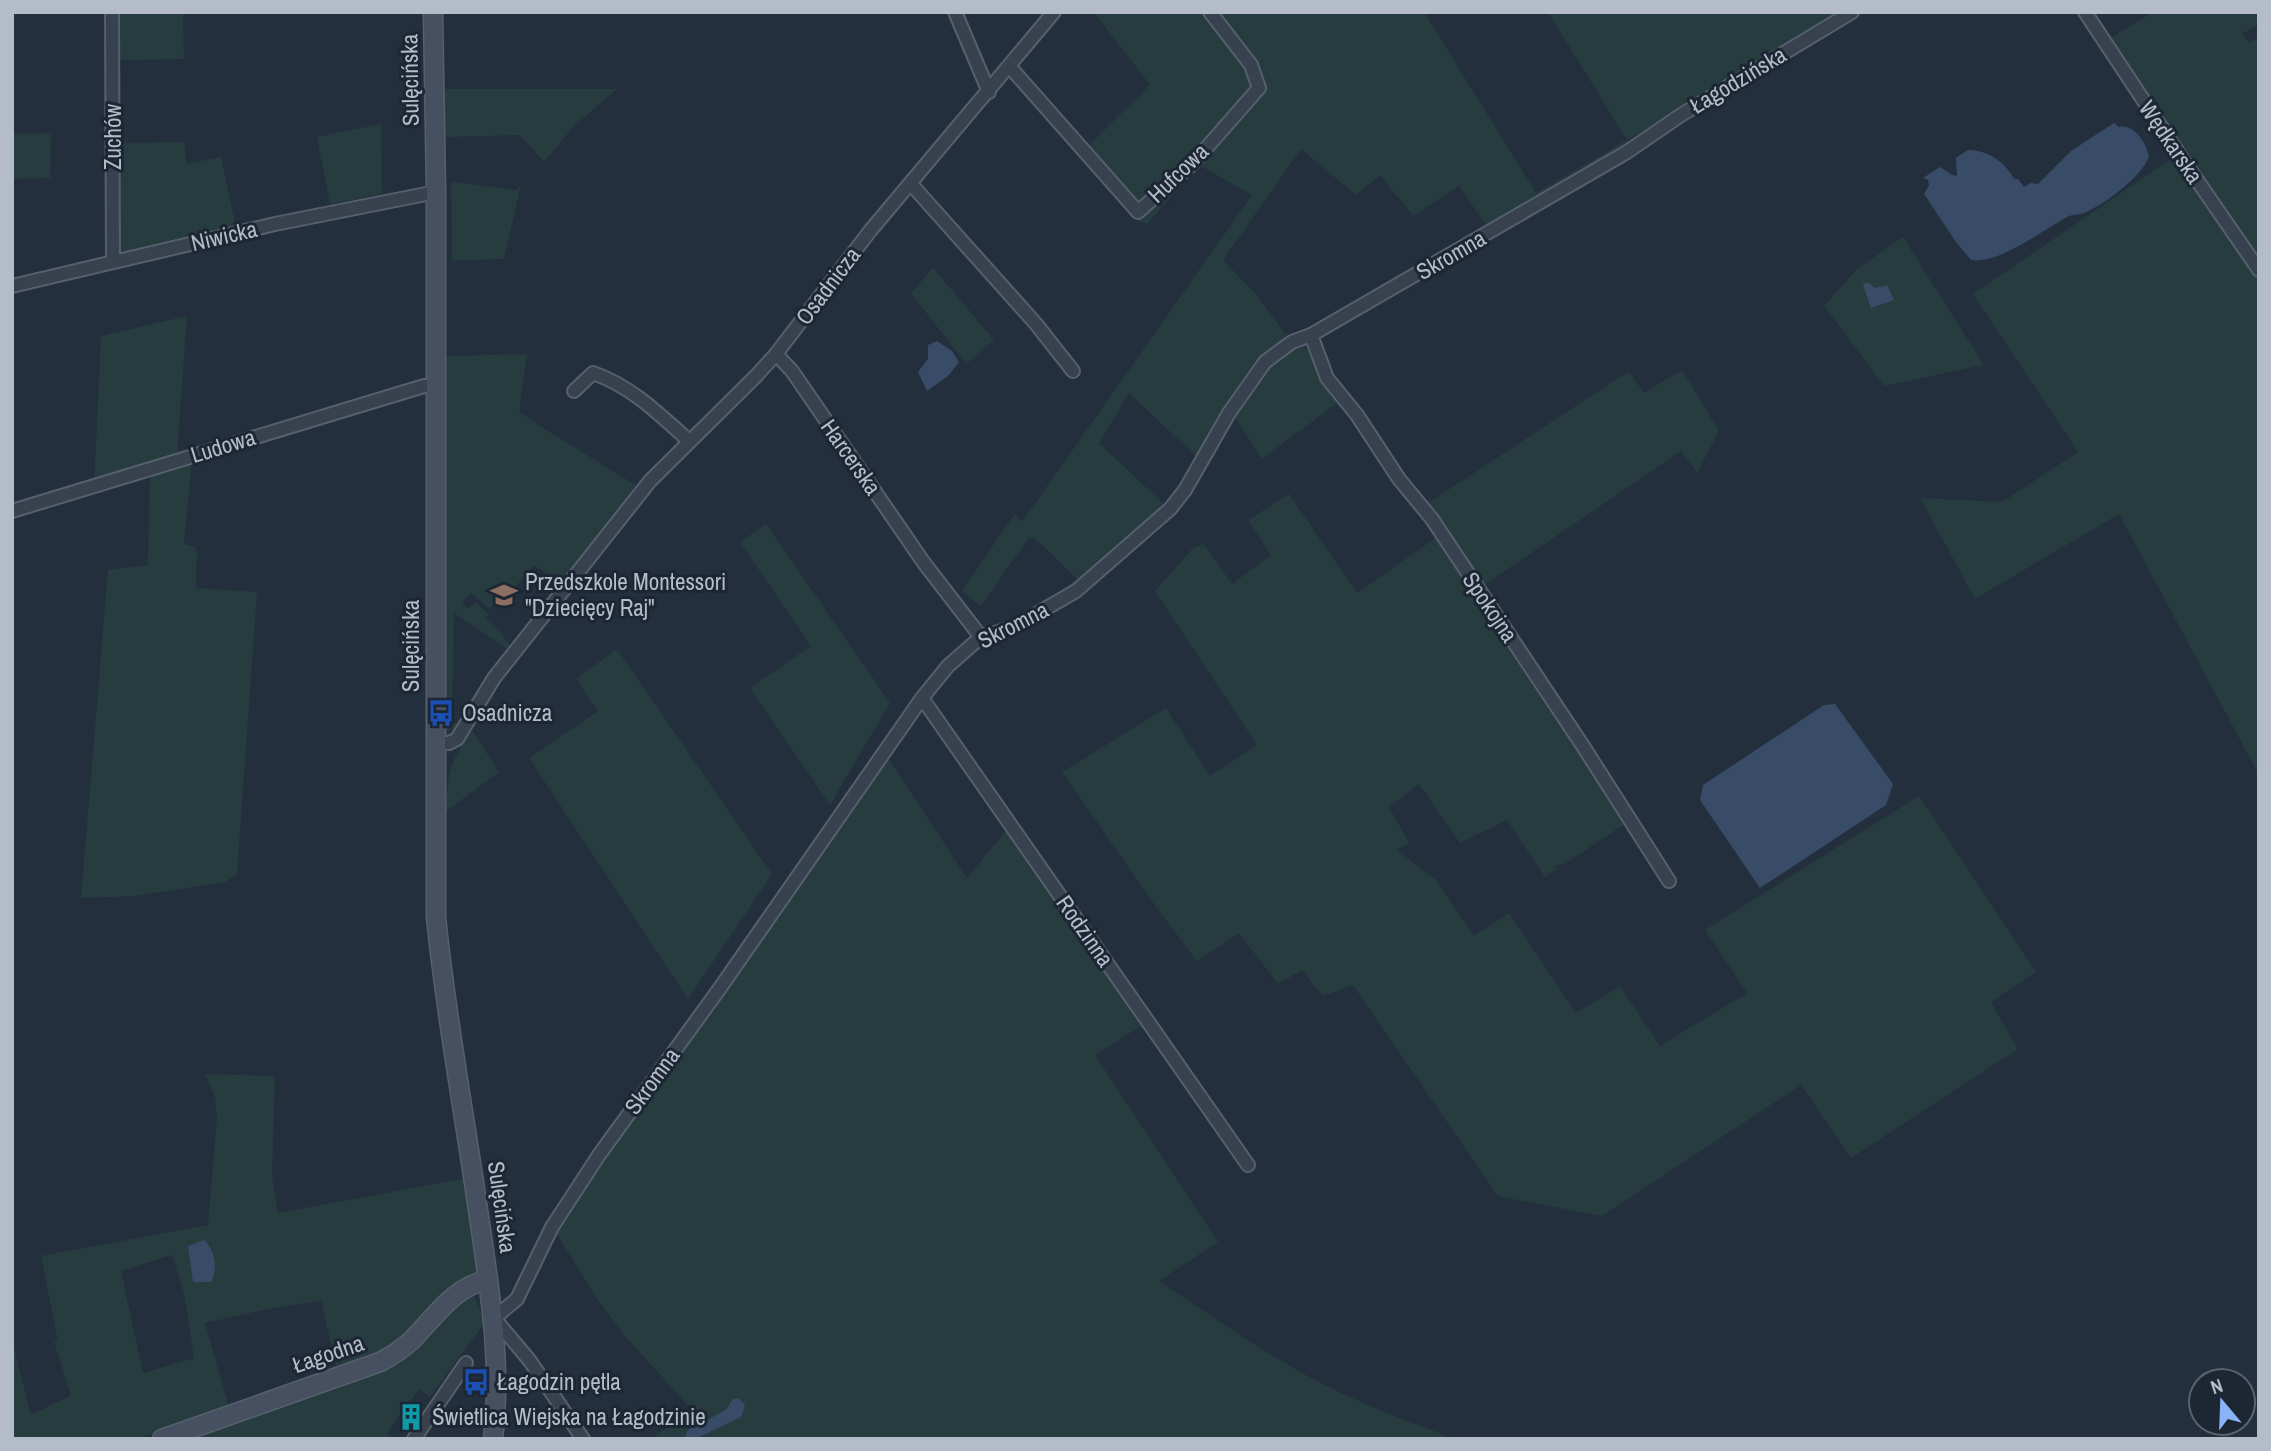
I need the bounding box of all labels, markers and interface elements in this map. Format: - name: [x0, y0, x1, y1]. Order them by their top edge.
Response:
- street label: Sulęcińska: [393, 33, 426, 126]
- street label: Łagodzińska: [1684, 38, 1792, 120]
- street label: Wędkarska: [2132, 94, 2211, 190]
- street label: Zuchów: [97, 104, 128, 170]
- street label: Hufcowa: [1140, 136, 1215, 209]
- street label: Niwicka: [188, 213, 261, 258]
- street label: Skromna: [1410, 222, 1492, 287]
- street label: Osadnicza: [788, 240, 867, 331]
- street label: Harcerska: [814, 413, 889, 501]
- street label: Ludowa: [187, 421, 259, 470]
- street label: Spokojna: [1456, 565, 1526, 648]
- place label: Przedszkole Montessori "Dziecięcy Raj": [525, 566, 726, 623]
- school or university icon: Przedszkole Montessori "Dziecięcy Raj": [489, 580, 519, 610]
- street label: Skromna: [972, 593, 1054, 655]
- street label: Sulęcińska: [395, 599, 426, 692]
- place label: Osadnicza: [462, 697, 553, 728]
- bus stop icon: Osadnicza: [426, 698, 456, 728]
- street label: Rodzinna: [1050, 889, 1122, 973]
- street label: Skromna: [617, 1041, 687, 1120]
- street label: Sulęcińska: [481, 1159, 524, 1255]
- street label: Łagodna: [288, 1327, 368, 1380]
- place label: Łagodzin pętla: [497, 1366, 621, 1397]
- bus stop icon: Łagodzin pętla: [461, 1367, 491, 1397]
- north arrow: [2187, 1367, 2257, 1437]
- text: N: [2207, 1372, 2226, 1400]
- place label: Świetlica Wiejska na Łagodzinie: [432, 1401, 706, 1432]
- building icon: Świetlica Wiejska na Łagodzinie: [396, 1402, 426, 1432]

